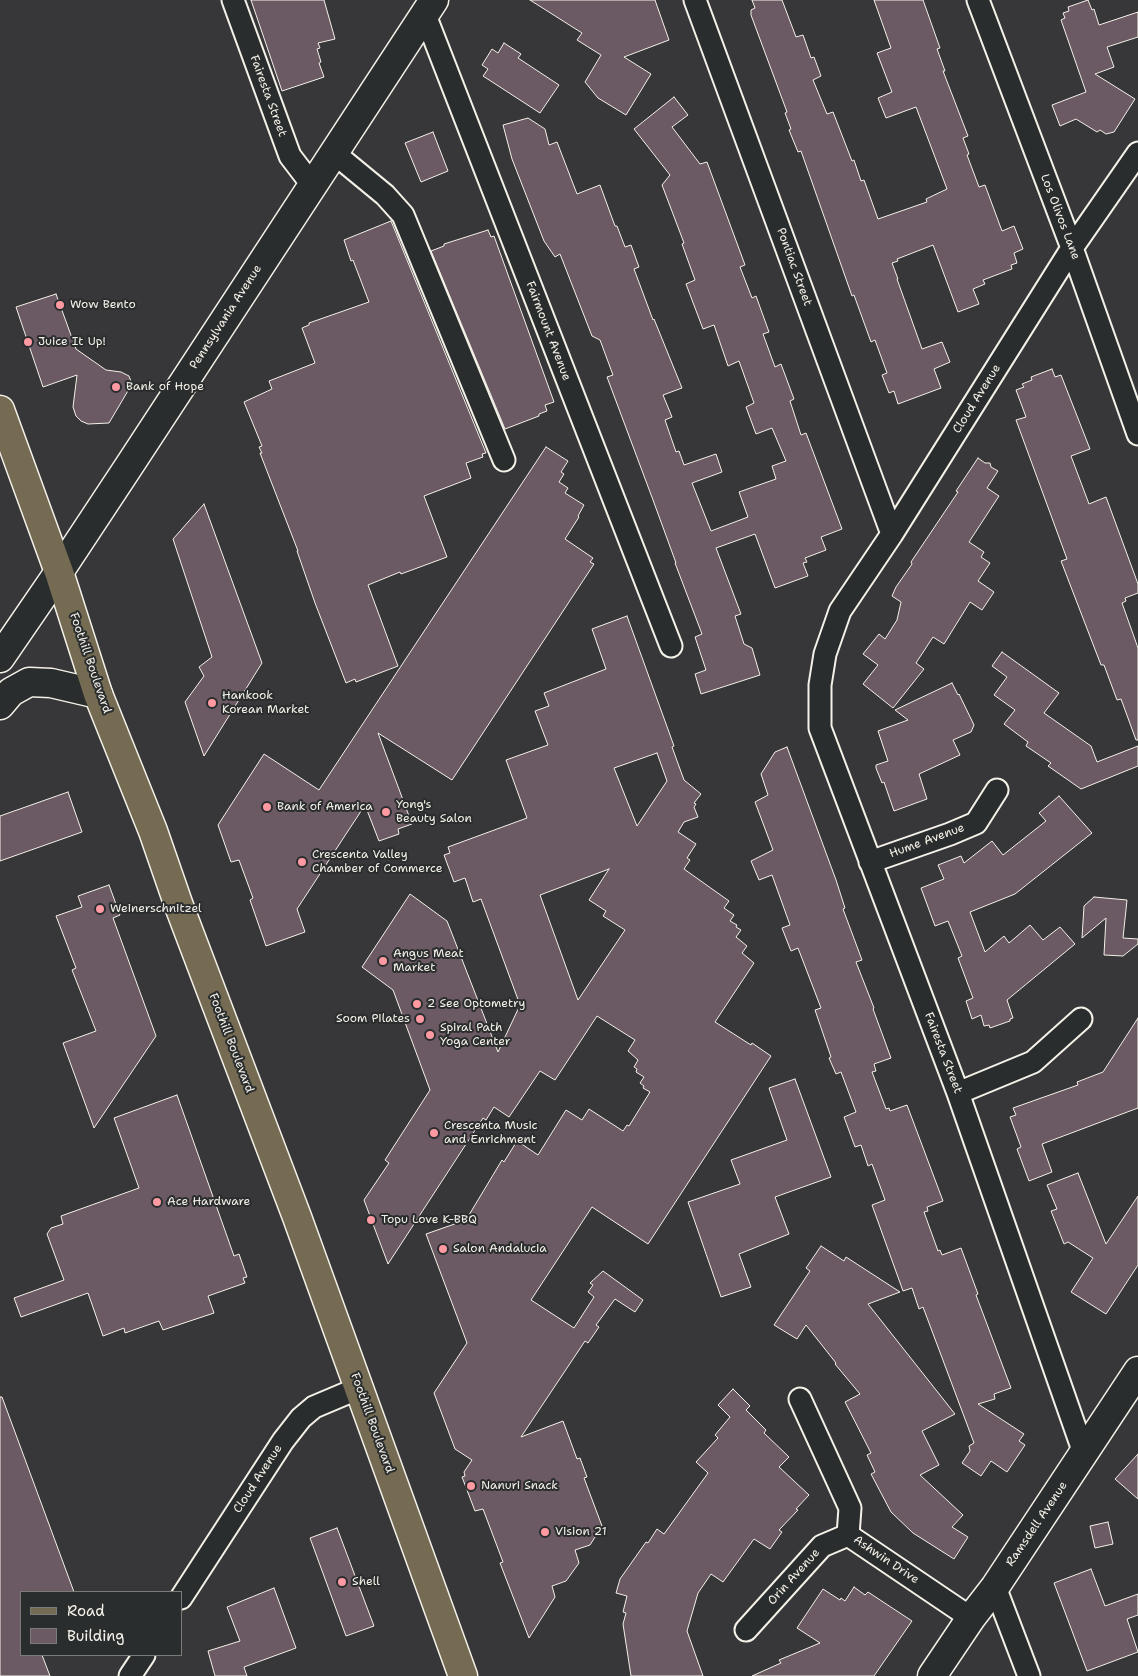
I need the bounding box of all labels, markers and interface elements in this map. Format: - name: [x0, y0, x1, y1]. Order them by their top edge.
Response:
- street label: Fairesta Street: [247, 53, 289, 139]
- street label: Los Olivos Lane: [1037, 172, 1083, 262]
- street label: Pontiac Street: [773, 226, 815, 308]
- street label: Pennsylvania Avenue: [187, 262, 265, 372]
- street label: Fairmount Avenue: [522, 279, 574, 383]
- place label: Wow Bento: [70, 298, 136, 312]
- marker: Wow Bento: [54, 299, 66, 311]
- place label: Juice It Up!: [38, 335, 106, 349]
- marker: Juice It Up!: [22, 336, 34, 348]
- street label: Cloud Avenue: [950, 362, 1004, 436]
- place label: Bank of Hope: [126, 380, 204, 394]
- marker: Bank of Hope: [110, 381, 122, 393]
- street label: Foothill Boulevard: [66, 611, 114, 715]
- place label: Hankook Korean Market: [222, 689, 309, 717]
- marker: Hankook Korean Market: [206, 697, 218, 709]
- place label: Yong's Beauty Salon: [396, 798, 472, 826]
- place label: Bank of America: [277, 800, 373, 814]
- marker: Bank of America: [261, 801, 273, 813]
- marker: Yong's Beauty Salon: [380, 806, 392, 818]
- street label: Hume Avenue: [887, 821, 967, 861]
- place label: Crescenta Valley Chamber of Commerce: [312, 848, 443, 876]
- marker: Crescenta Valley Chamber of Commerce: [296, 856, 308, 868]
- place label: Weinerschnitzel: [110, 902, 202, 916]
- marker: Weinerschnitzel: [94, 903, 106, 915]
- place label: Angus Meat Market: [393, 947, 464, 975]
- marker: Angus Meat Market: [377, 955, 389, 967]
- street label: Foothill Boulevard: [205, 991, 257, 1095]
- place label: 2 See Optometry: [427, 997, 525, 1011]
- marker: 2 See Optometry: [411, 998, 423, 1010]
- street label: Fairesta Street: [921, 1010, 965, 1096]
- place label: Soom Pilates: [336, 1012, 410, 1026]
- marker: Soom Pilates: [414, 1013, 426, 1025]
- place label: Spiral Path Yoga Center: [440, 1021, 510, 1049]
- marker: Spiral Path Yoga Center: [424, 1029, 436, 1041]
- place label: Crescenta Music and Enrichment: [444, 1119, 538, 1147]
- marker: Crescenta Music and Enrichment: [428, 1127, 440, 1139]
- place label: Ace Hardware: [167, 1195, 250, 1209]
- marker: Ace Hardware: [151, 1196, 163, 1208]
- place label: Topu Love K-BBQ: [381, 1213, 477, 1227]
- marker: Topu Love K-BBQ: [365, 1214, 377, 1226]
- place label: Salon Andalucia: [453, 1242, 547, 1256]
- marker: Salon Andalucia: [437, 1243, 449, 1255]
- street label: Foothill Boulevard: [347, 1371, 397, 1475]
- street label: Cloud Avenue: [230, 1442, 286, 1516]
- place label: Nanuri Snack: [481, 1479, 558, 1493]
- street label: Ramsdell Avenue: [1003, 1479, 1071, 1569]
- marker: Nanuri Snack: [465, 1480, 477, 1492]
- place label: Vision 21: [555, 1525, 607, 1539]
- marker: Vision 21: [539, 1526, 551, 1538]
- street label: Ashwin Drive: [850, 1533, 922, 1587]
- street label: Orin Avenue: [765, 1546, 823, 1608]
- place label: Shell: [352, 1575, 380, 1589]
- marker: Shell: [336, 1576, 348, 1588]
- legend: [20, 1591, 182, 1656]
- text: Road: [67, 1601, 105, 1621]
- text: Building: [67, 1626, 124, 1646]

